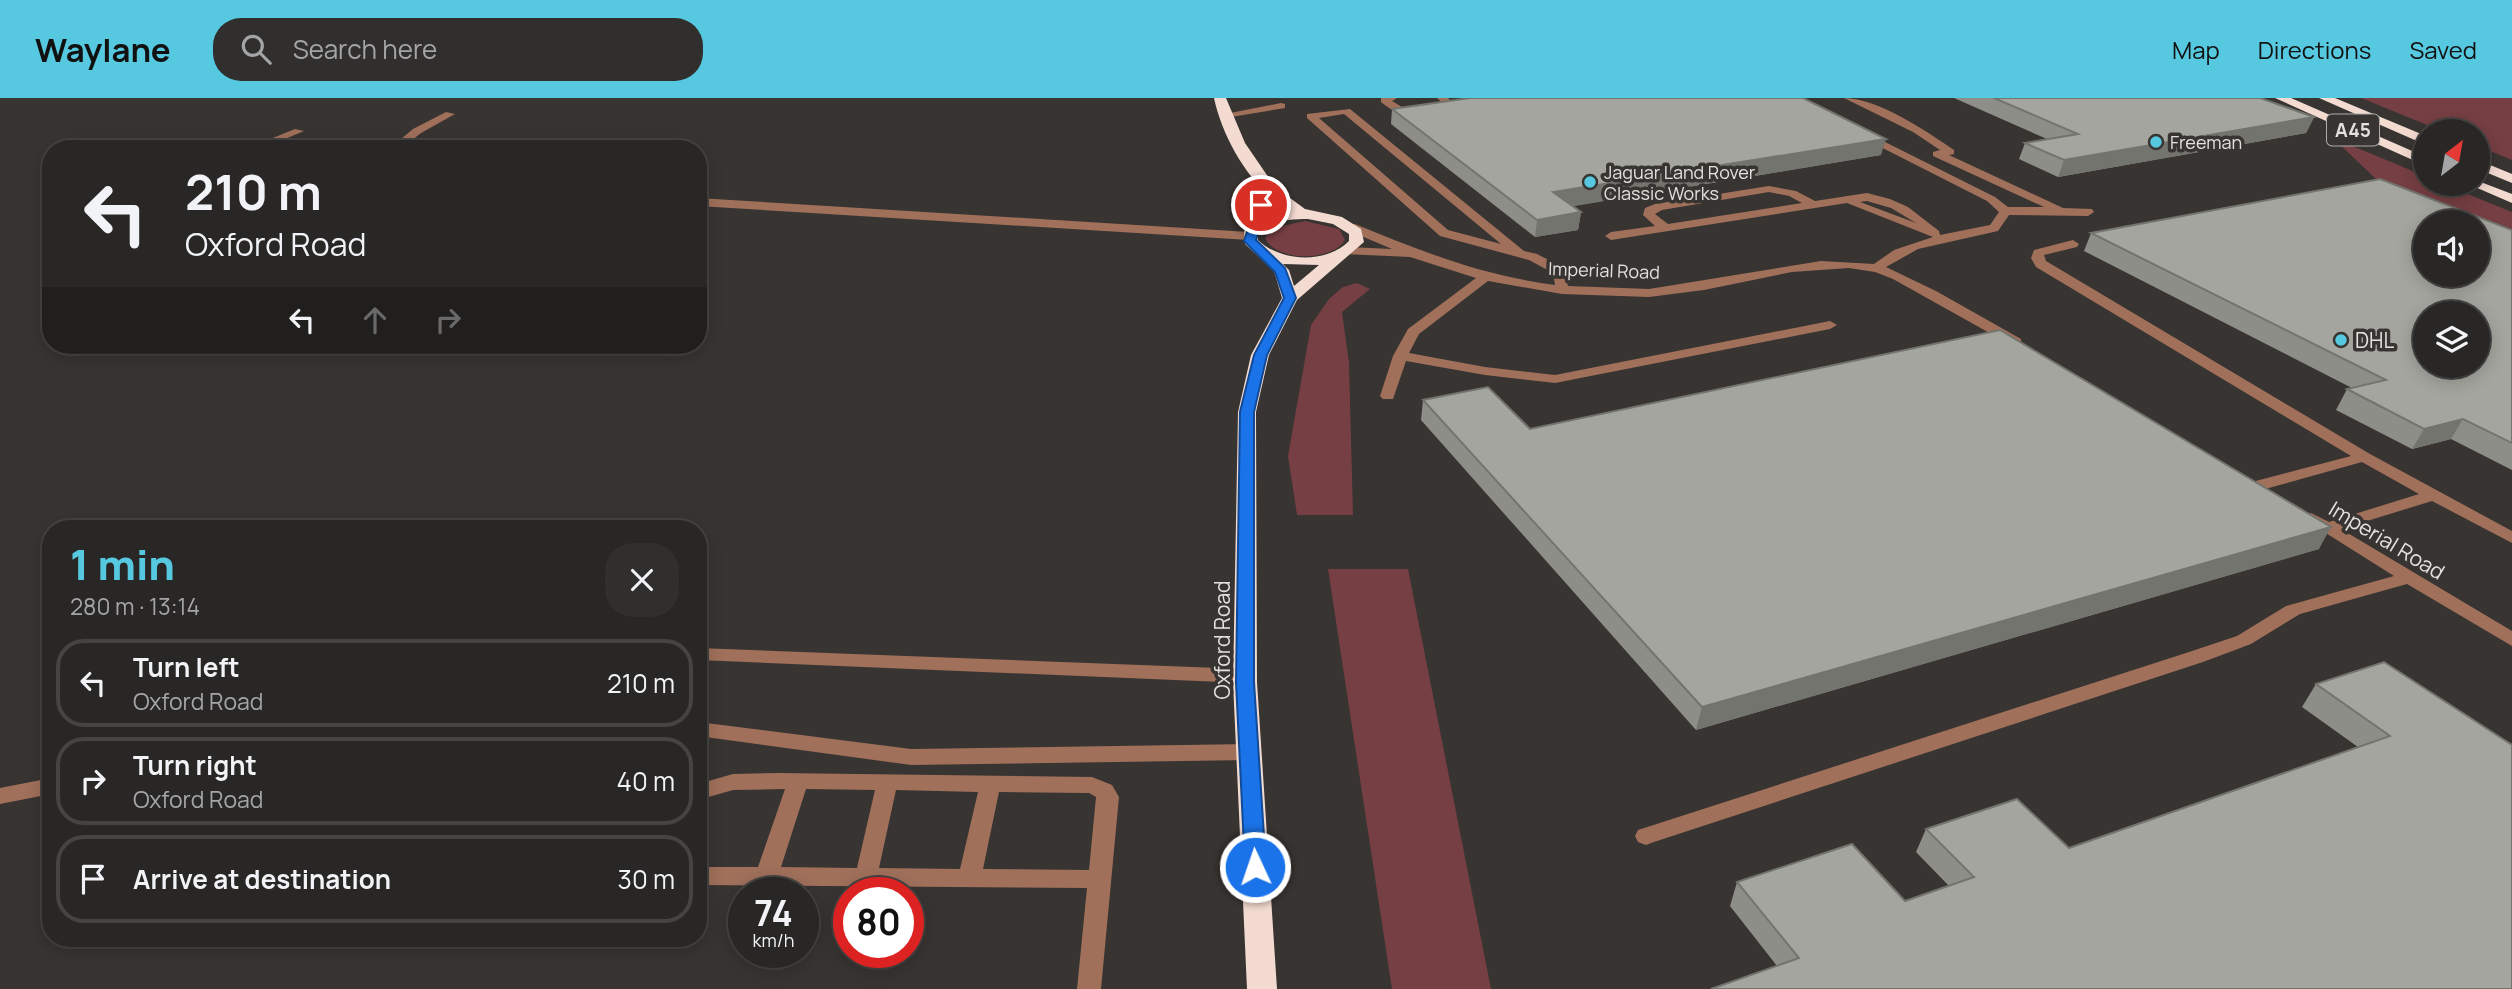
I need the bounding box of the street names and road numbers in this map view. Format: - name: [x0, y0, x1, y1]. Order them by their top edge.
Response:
- road number: A45: [2327, 114, 2379, 146]
- street label: Imperial Road: [1548, 256, 1660, 284]
- street label: Imperial Road: [2324, 494, 2450, 586]
- street label: Oxford Road: [1208, 580, 1236, 700]

